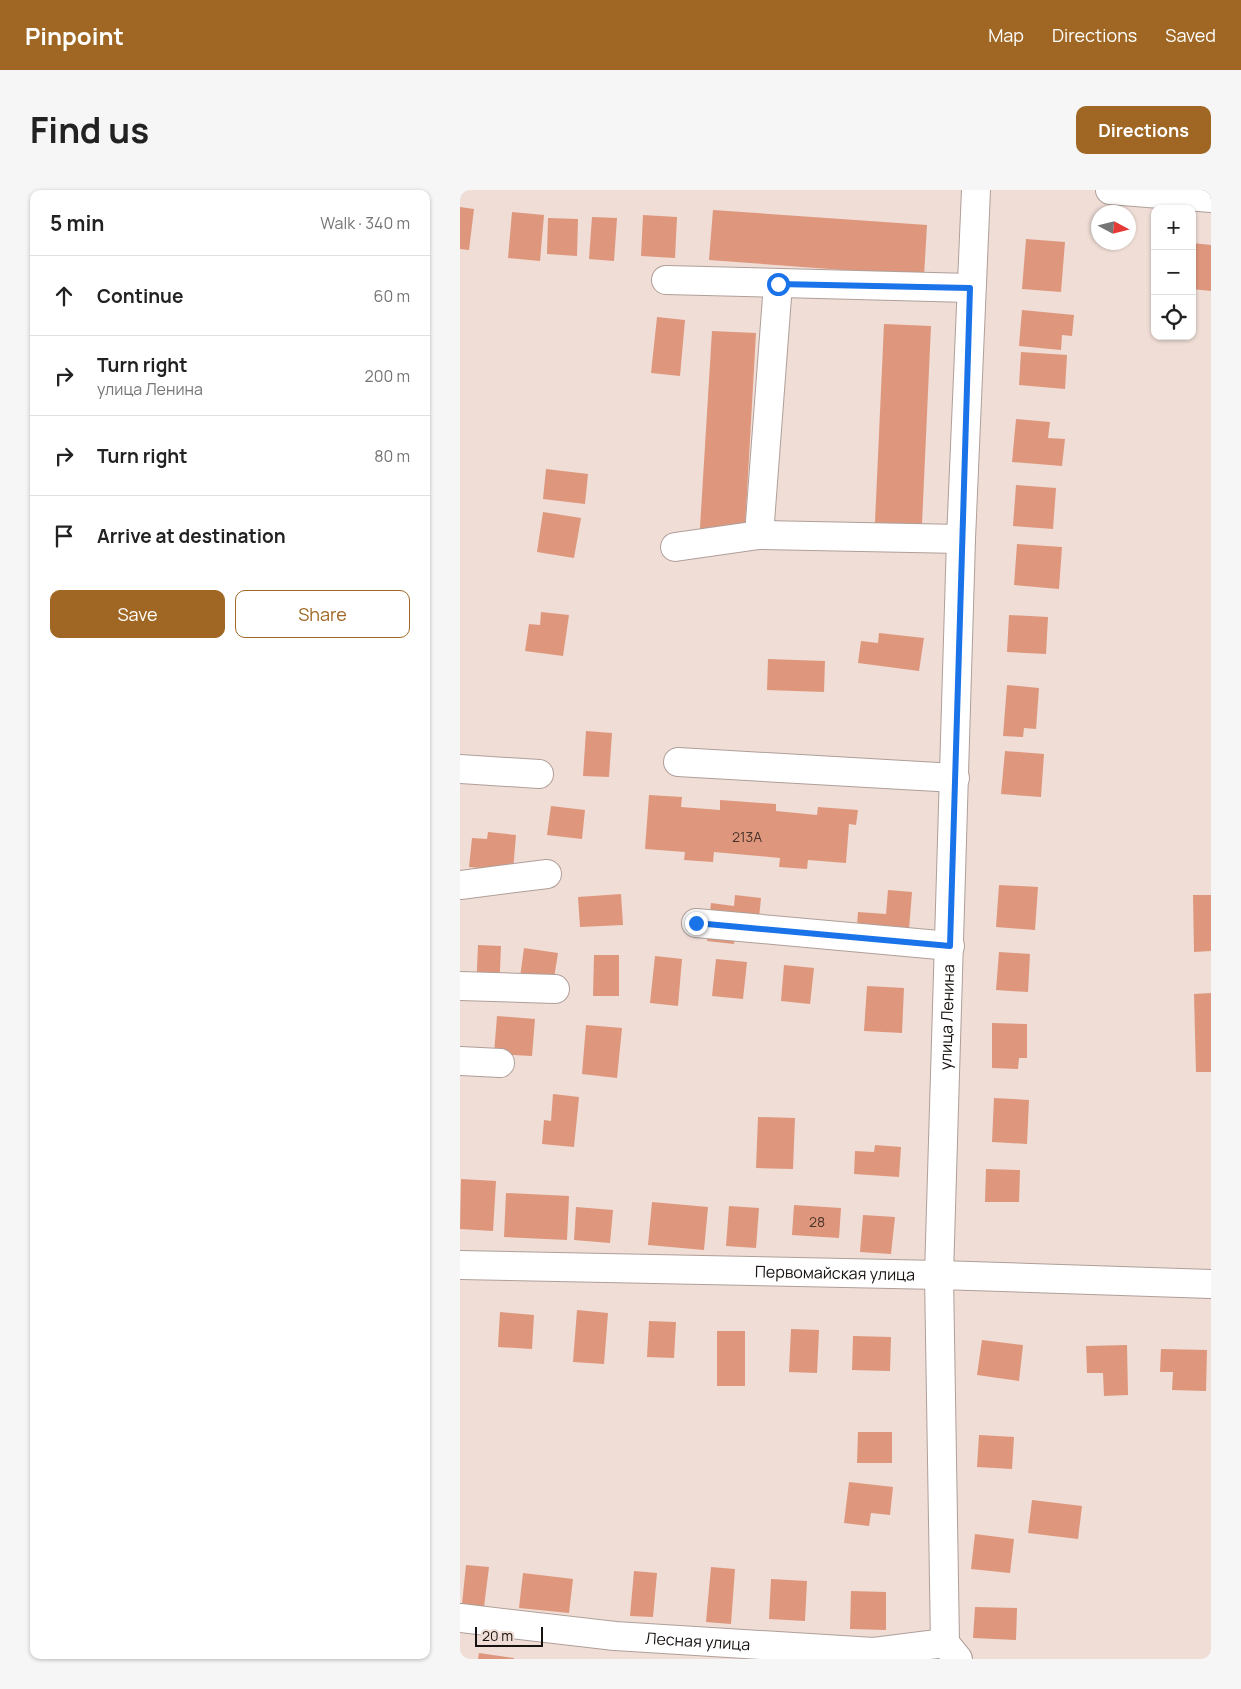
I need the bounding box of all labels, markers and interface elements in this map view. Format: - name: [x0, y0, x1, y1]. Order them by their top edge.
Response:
- text: Pinpoint: [25, 19, 124, 52]
- text: Map: [988, 23, 1024, 47]
- text: Directions: [1052, 23, 1137, 47]
- text: Saved: [1165, 23, 1216, 47]
- text: Find us: [30, 106, 149, 154]
- button: Directions: [1076, 106, 1211, 154]
- north arrow: [1091, 205, 1136, 250]
- map controls: [1151, 205, 1196, 340]
- button: +: [1151, 205, 1196, 250]
- text: 5 min: [50, 209, 104, 237]
- text: Walk · 340 m: [320, 212, 410, 234]
- button: −: [1151, 250, 1196, 295]
- route start: [767, 273, 790, 296]
- icon: ahead: [50, 282, 78, 310]
- text: Continue: [97, 283, 183, 309]
- text: 60 m: [374, 285, 410, 307]
- button: locate: [1151, 295, 1196, 340]
- text: Turn right: [97, 352, 187, 378]
- icon: right: [50, 362, 78, 390]
- text: 200 m: [365, 365, 410, 387]
- text: улица Ленина: [97, 378, 203, 400]
- icon: right: [50, 442, 78, 470]
- text: Turn right: [97, 443, 187, 469]
- text: 80 m: [374, 445, 410, 467]
- icon: arrive: [50, 522, 78, 550]
- text: Arrive at destination: [97, 523, 286, 549]
- button: Save: [50, 590, 225, 638]
- button: Share: [235, 590, 410, 638]
- house number: 213А: [732, 827, 762, 846]
- route end: [685, 912, 708, 935]
- street label: улица Ленина: [934, 964, 959, 1070]
- house number: 28: [809, 1212, 825, 1231]
- street label: Первомайская улица: [755, 1260, 915, 1285]
- scale bar: [475, 1624, 542, 1647]
- text: 20 m: [482, 1626, 513, 1645]
- street label: Лесная улица: [645, 1627, 751, 1655]

